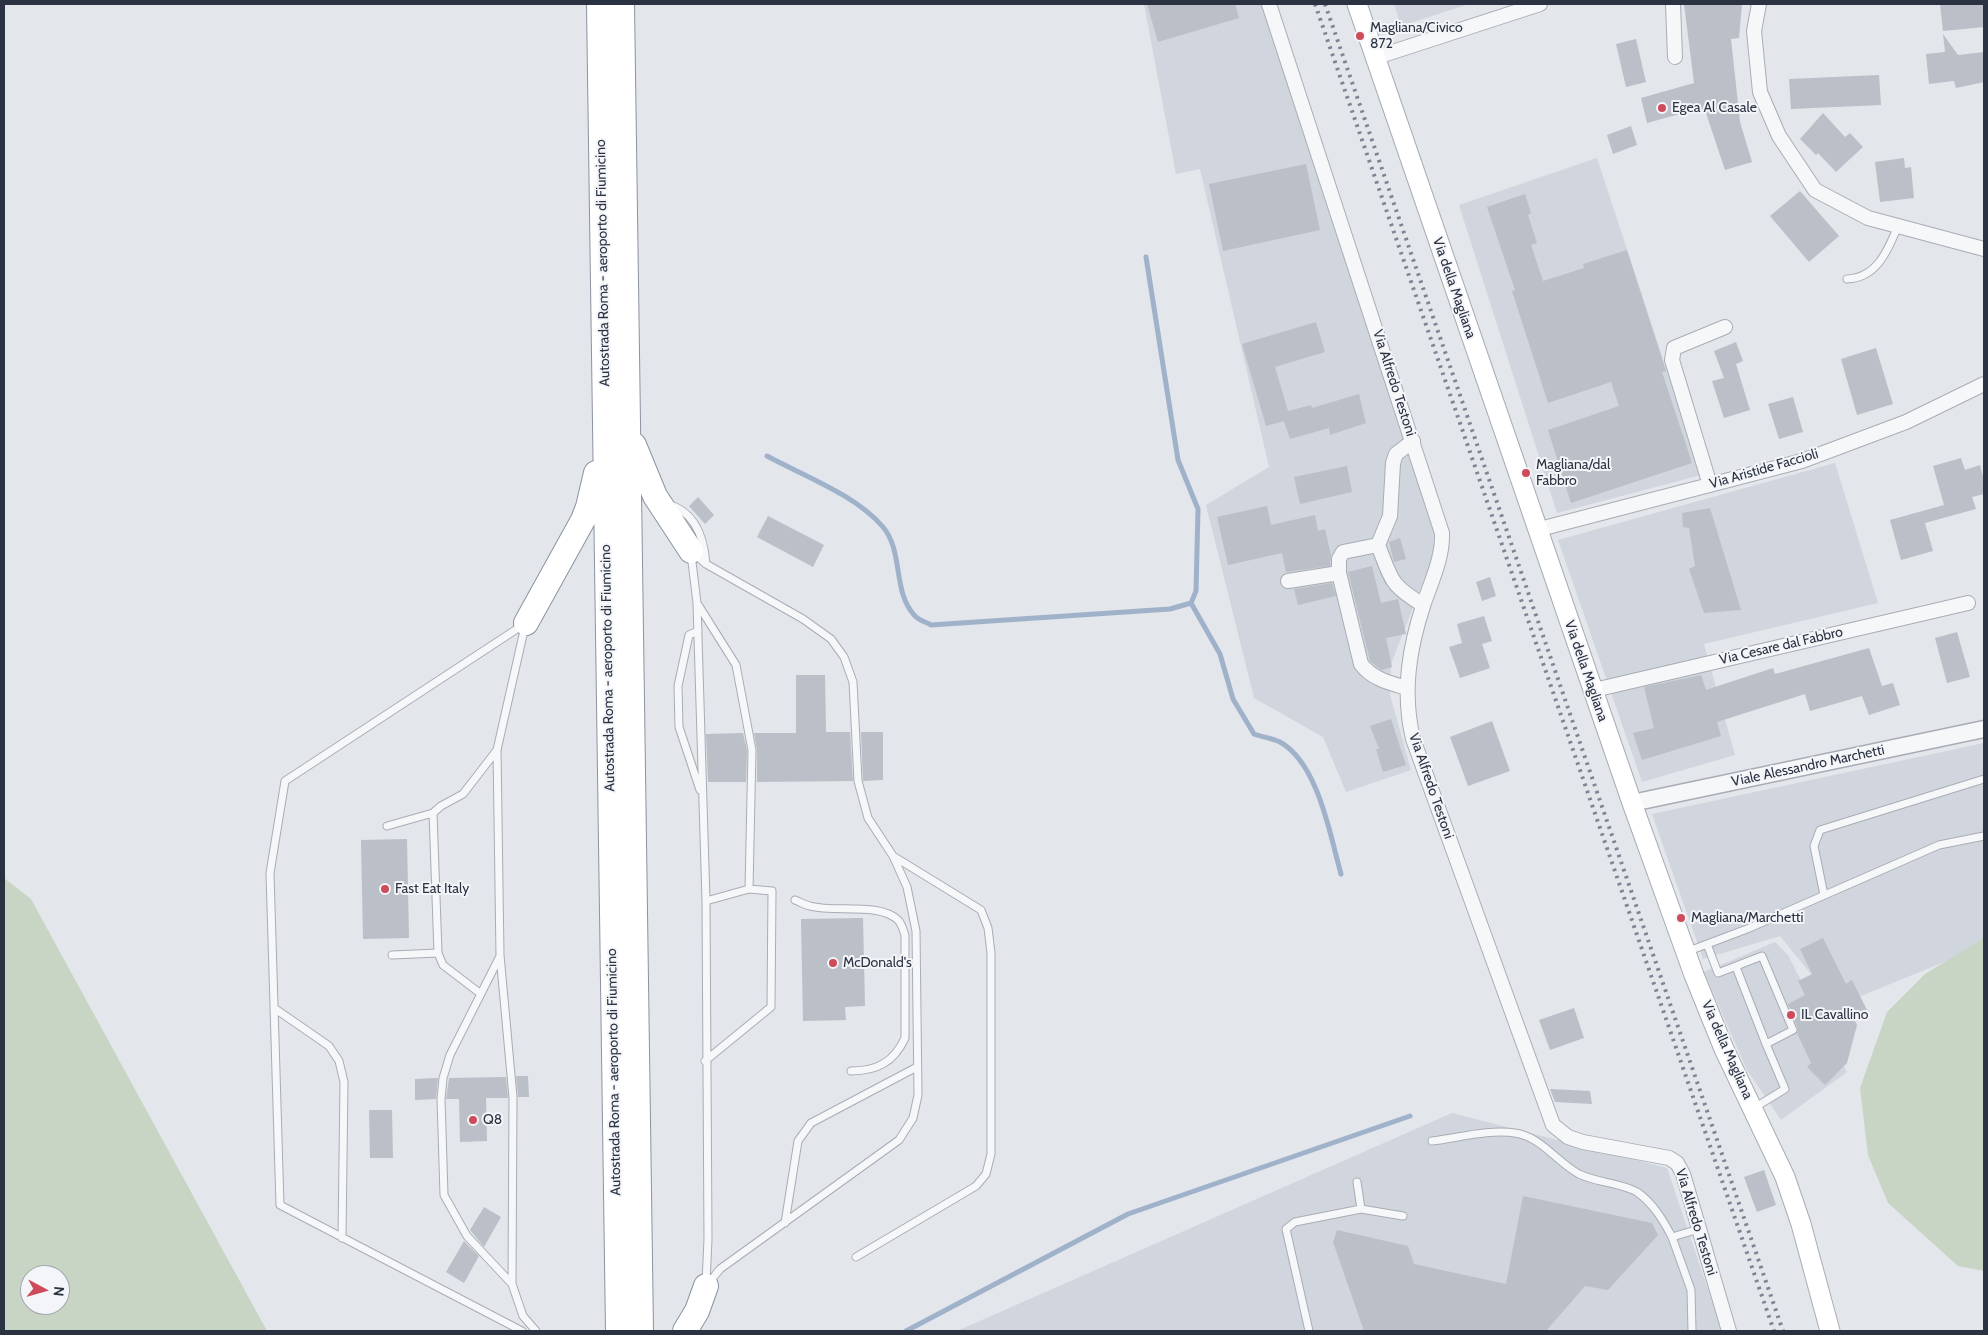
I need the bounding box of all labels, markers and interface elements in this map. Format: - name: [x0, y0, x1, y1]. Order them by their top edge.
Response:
- place label: Magliana/Civico 872: [1370, 20, 1463, 52]
- marker: Magliana/Civico 872: [1354, 30, 1366, 42]
- place label: Egea Al Casale: [1672, 100, 1757, 116]
- marker: Egea Al Casale: [1656, 102, 1668, 114]
- street label: Autostrada Roma - aeroporto di Fiumicino: [592, 139, 614, 387]
- street label: Via della Magliana: [1429, 235, 1479, 341]
- street label: Via Alfredo Testoni: [1369, 328, 1419, 438]
- street label: Via Aristide Faccioli: [1708, 445, 1820, 493]
- place label: Magliana/dal Fabbro: [1536, 457, 1610, 490]
- marker: Magliana/dal Fabbro: [1520, 467, 1532, 479]
- street label: Autostrada Roma - aeroporto di Fiumicino: [597, 544, 619, 792]
- street label: Via della Magliana: [1561, 618, 1611, 724]
- street label: Via Cesare dal Fabbro: [1718, 624, 1844, 668]
- street label: Via Alfredo Testoni: [1405, 731, 1457, 841]
- street label: Viale Alessandro Marchetti: [1730, 742, 1886, 790]
- place label: Fast Eat Italy: [395, 881, 469, 897]
- marker: Fast Eat Italy: [379, 883, 391, 895]
- place label: Magliana/Marchetti: [1691, 910, 1804, 926]
- marker: Magliana/Marchetti: [1675, 912, 1687, 924]
- street label: Autostrada Roma - aeroporto di Fiumicino: [603, 948, 625, 1196]
- place label: McDonald's: [843, 955, 912, 971]
- marker: McDonald's: [827, 957, 839, 969]
- street label: Via della Magliana: [1698, 998, 1756, 1102]
- place label: IL Cavallino: [1801, 1007, 1868, 1023]
- marker: IL Cavallino: [1785, 1009, 1797, 1021]
- place label: Q8: [483, 1112, 502, 1128]
- marker: Q8: [467, 1114, 479, 1126]
- street label: Via Alfredo Testoni: [1672, 1166, 1720, 1278]
- north arrow: [20, 1265, 70, 1315]
- text: N: [49, 1286, 68, 1297]

